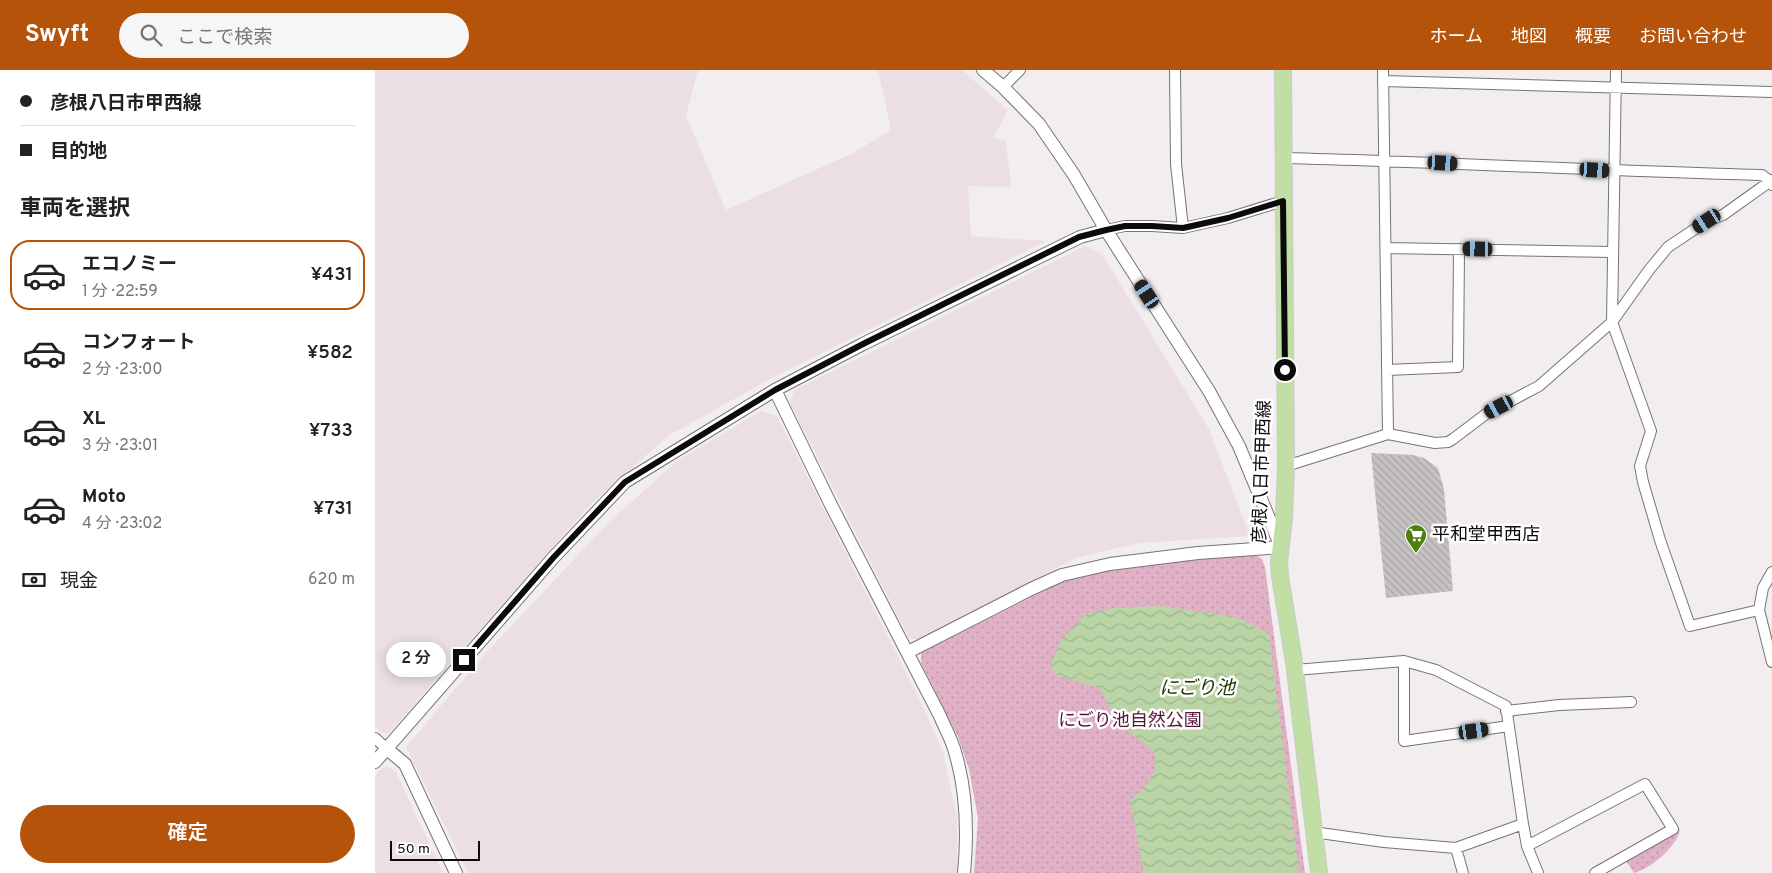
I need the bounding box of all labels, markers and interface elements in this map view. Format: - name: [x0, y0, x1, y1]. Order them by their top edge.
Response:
- search box: [119, 13, 469, 58]
- text: Swyft: [25, 20, 89, 50]
- icon: search: [137, 21, 165, 49]
- text: ここで検索: [177, 26, 272, 50]
- text: ホーム: [1430, 26, 1483, 49]
- text: 地図: [1511, 26, 1547, 49]
- text: 概要: [1575, 26, 1611, 49]
- text: お問い合わせ: [1639, 26, 1747, 49]
- text: 彦根八日市甲西線: [50, 92, 202, 116]
- text: 目的地: [50, 140, 107, 164]
- car: [1427, 155, 1458, 171]
- car: [1579, 162, 1610, 178]
- text: 車両を選択: [20, 196, 130, 223]
- car: [1690, 207, 1723, 235]
- car: [1462, 241, 1493, 257]
- icon: car: [22, 253, 67, 298]
- text: エコノミー: [82, 253, 177, 277]
- text: ¥431: [311, 263, 353, 287]
- car: [1132, 277, 1161, 311]
- text: 1 分 · 22:59: [82, 282, 158, 302]
- icon: car: [22, 331, 67, 376]
- text: コンフォート: [82, 331, 195, 355]
- text: ¥582: [307, 341, 353, 365]
- route start: [1274, 359, 1296, 381]
- text: 2 分 · 23:00: [82, 360, 163, 380]
- car: [1482, 393, 1515, 421]
- street label: 彦根八日市甲西線: [1249, 400, 1277, 544]
- text: XL: [82, 407, 105, 431]
- icon: car: [22, 409, 67, 454]
- text: ¥733: [309, 419, 353, 443]
- text: 3 分 · 23:01: [82, 436, 158, 456]
- text: Moto: [82, 485, 126, 509]
- icon: car: [22, 487, 67, 532]
- text: ¥731: [313, 497, 353, 521]
- text: 4 分 · 23:02: [82, 514, 162, 534]
- supermarket icon: 平和堂甲西店: [1404, 523, 1428, 554]
- place label: 平和堂甲西店: [1432, 524, 1540, 547]
- icon: cash: [20, 566, 48, 594]
- text: 現金: [60, 570, 98, 594]
- text: 620 m: [308, 570, 355, 590]
- callout: 2 分: [387, 642, 447, 678]
- text: 2 分: [401, 649, 431, 669]
- route end: [453, 649, 475, 671]
- water label: にごり池: [1159, 677, 1237, 701]
- park label: にごり池自然公園: [1058, 710, 1202, 733]
- car: [1458, 721, 1489, 741]
- button: 確定: [20, 805, 355, 863]
- scale bar: [390, 838, 480, 861]
- text: 50 m: [397, 841, 430, 858]

